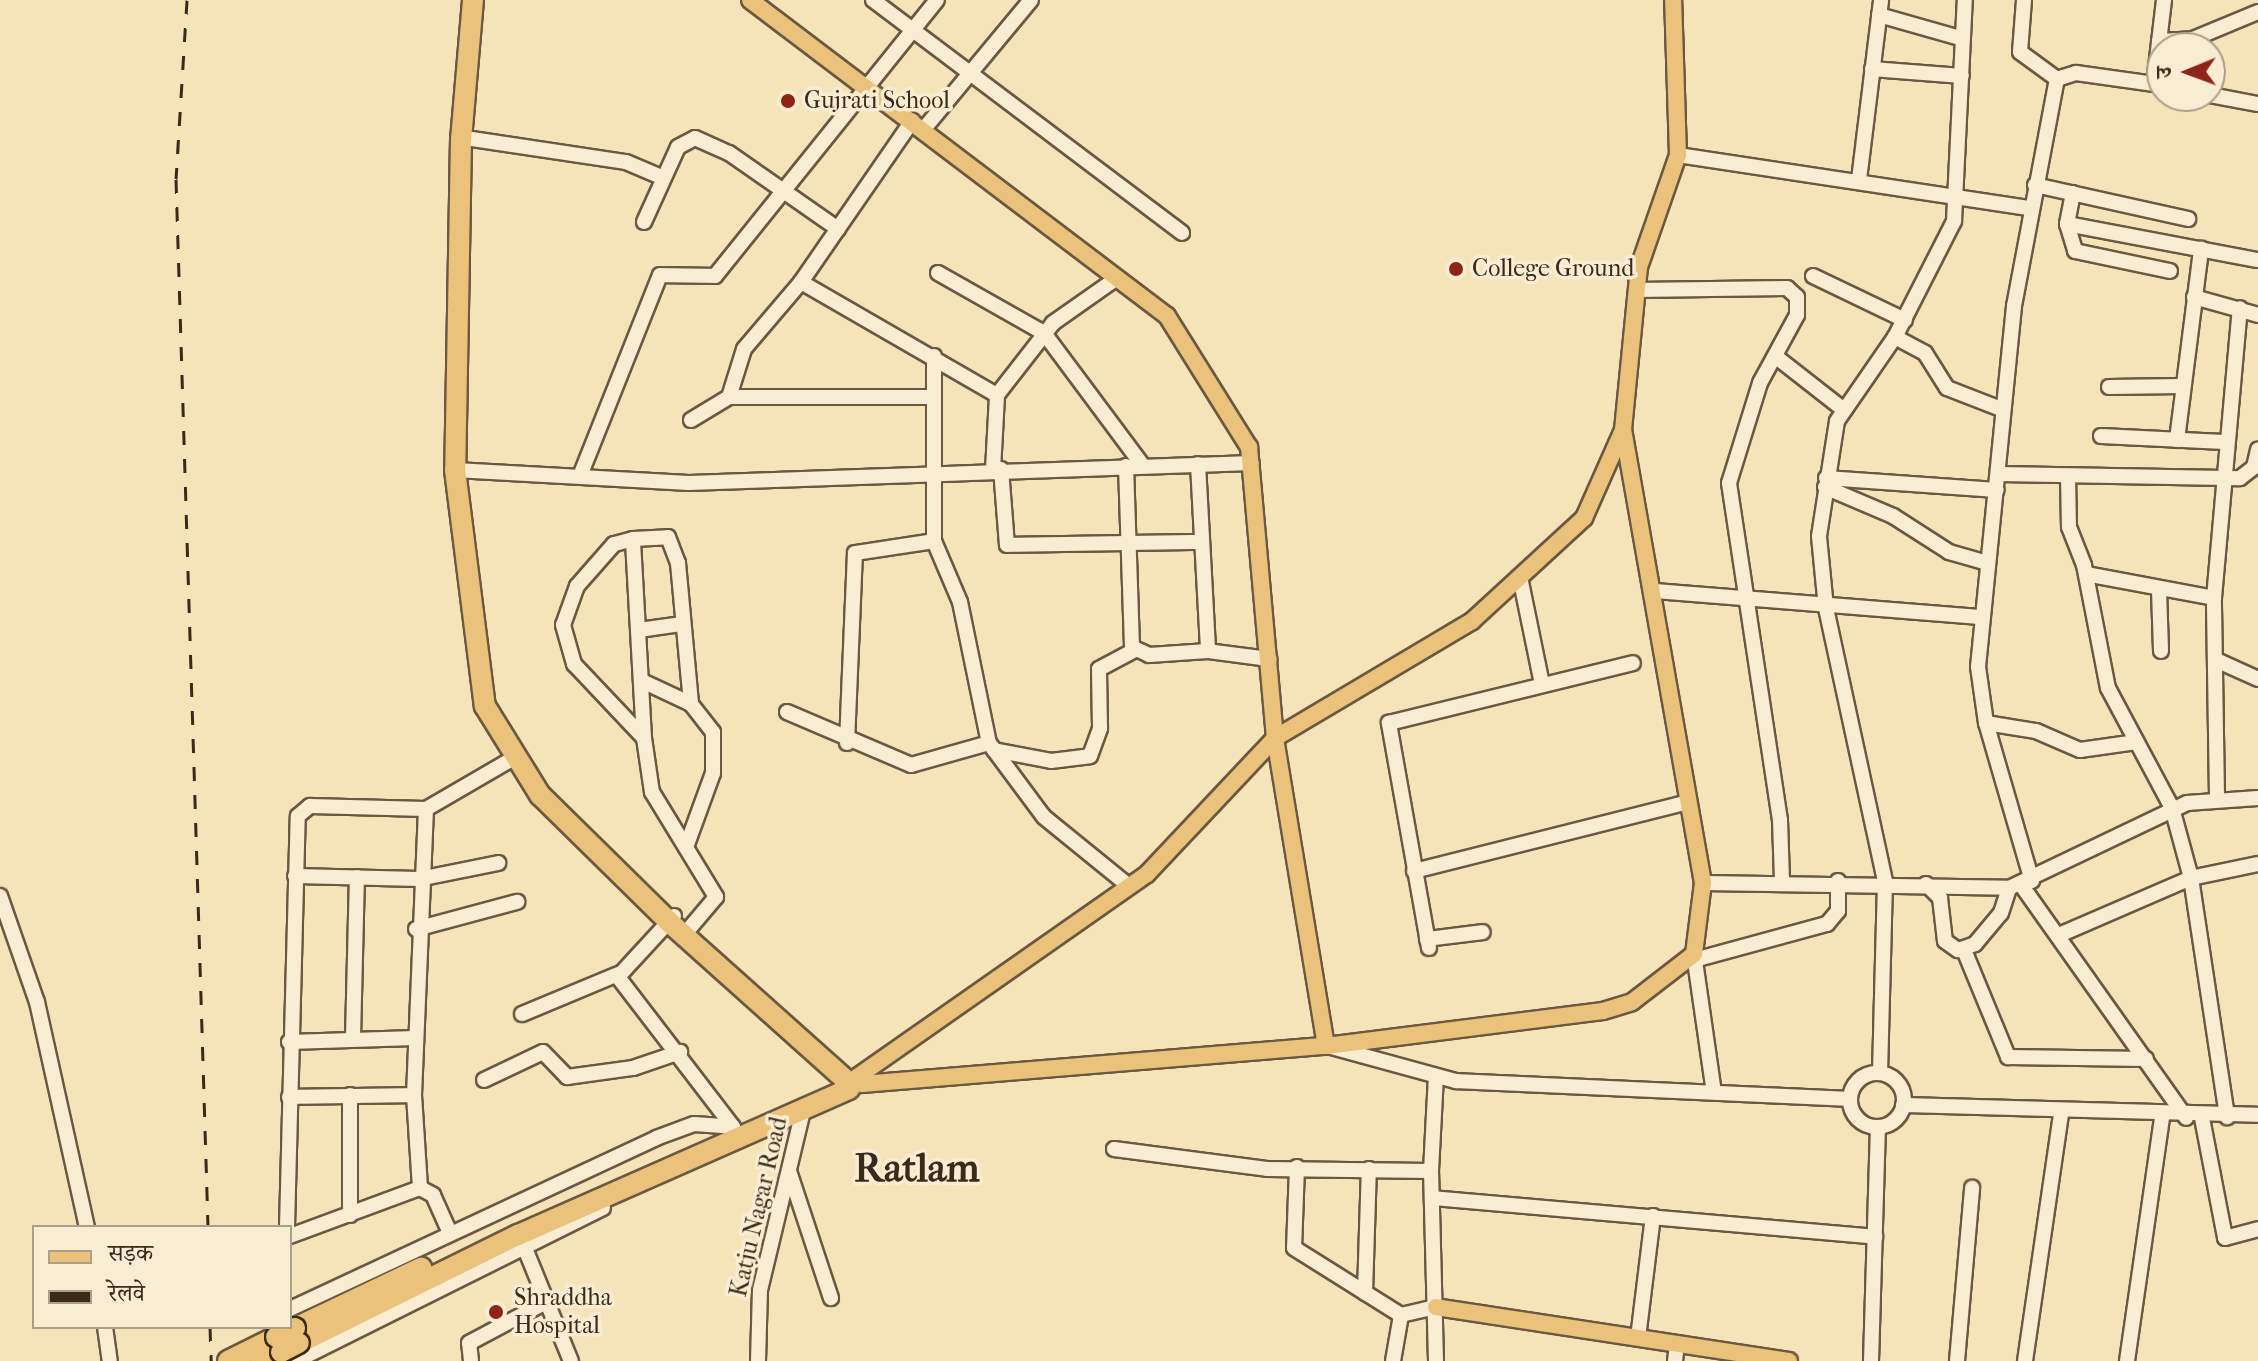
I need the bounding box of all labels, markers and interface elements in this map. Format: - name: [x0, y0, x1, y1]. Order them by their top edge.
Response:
- north arrow: [2146, 32, 2226, 112]
- text: उ: [2151, 67, 2177, 78]
- place label: Gujrati School: [804, 87, 950, 115]
- marker: Gujrati School: [779, 92, 797, 110]
- place label: College Ground: [1472, 255, 1634, 283]
- marker: College Ground: [1447, 260, 1465, 278]
- street label: Katju Nagar Road: [724, 1114, 794, 1300]
- district label: Ratlam: [854, 1144, 980, 1192]
- legend: [32, 1225, 292, 1329]
- text: सड़क: [108, 1239, 153, 1267]
- text: रेलवे: [108, 1279, 145, 1307]
- place label: Shraddha Hospital: [514, 1284, 612, 1340]
- marker: Shraddha Hospital: [485, 1301, 507, 1323]

